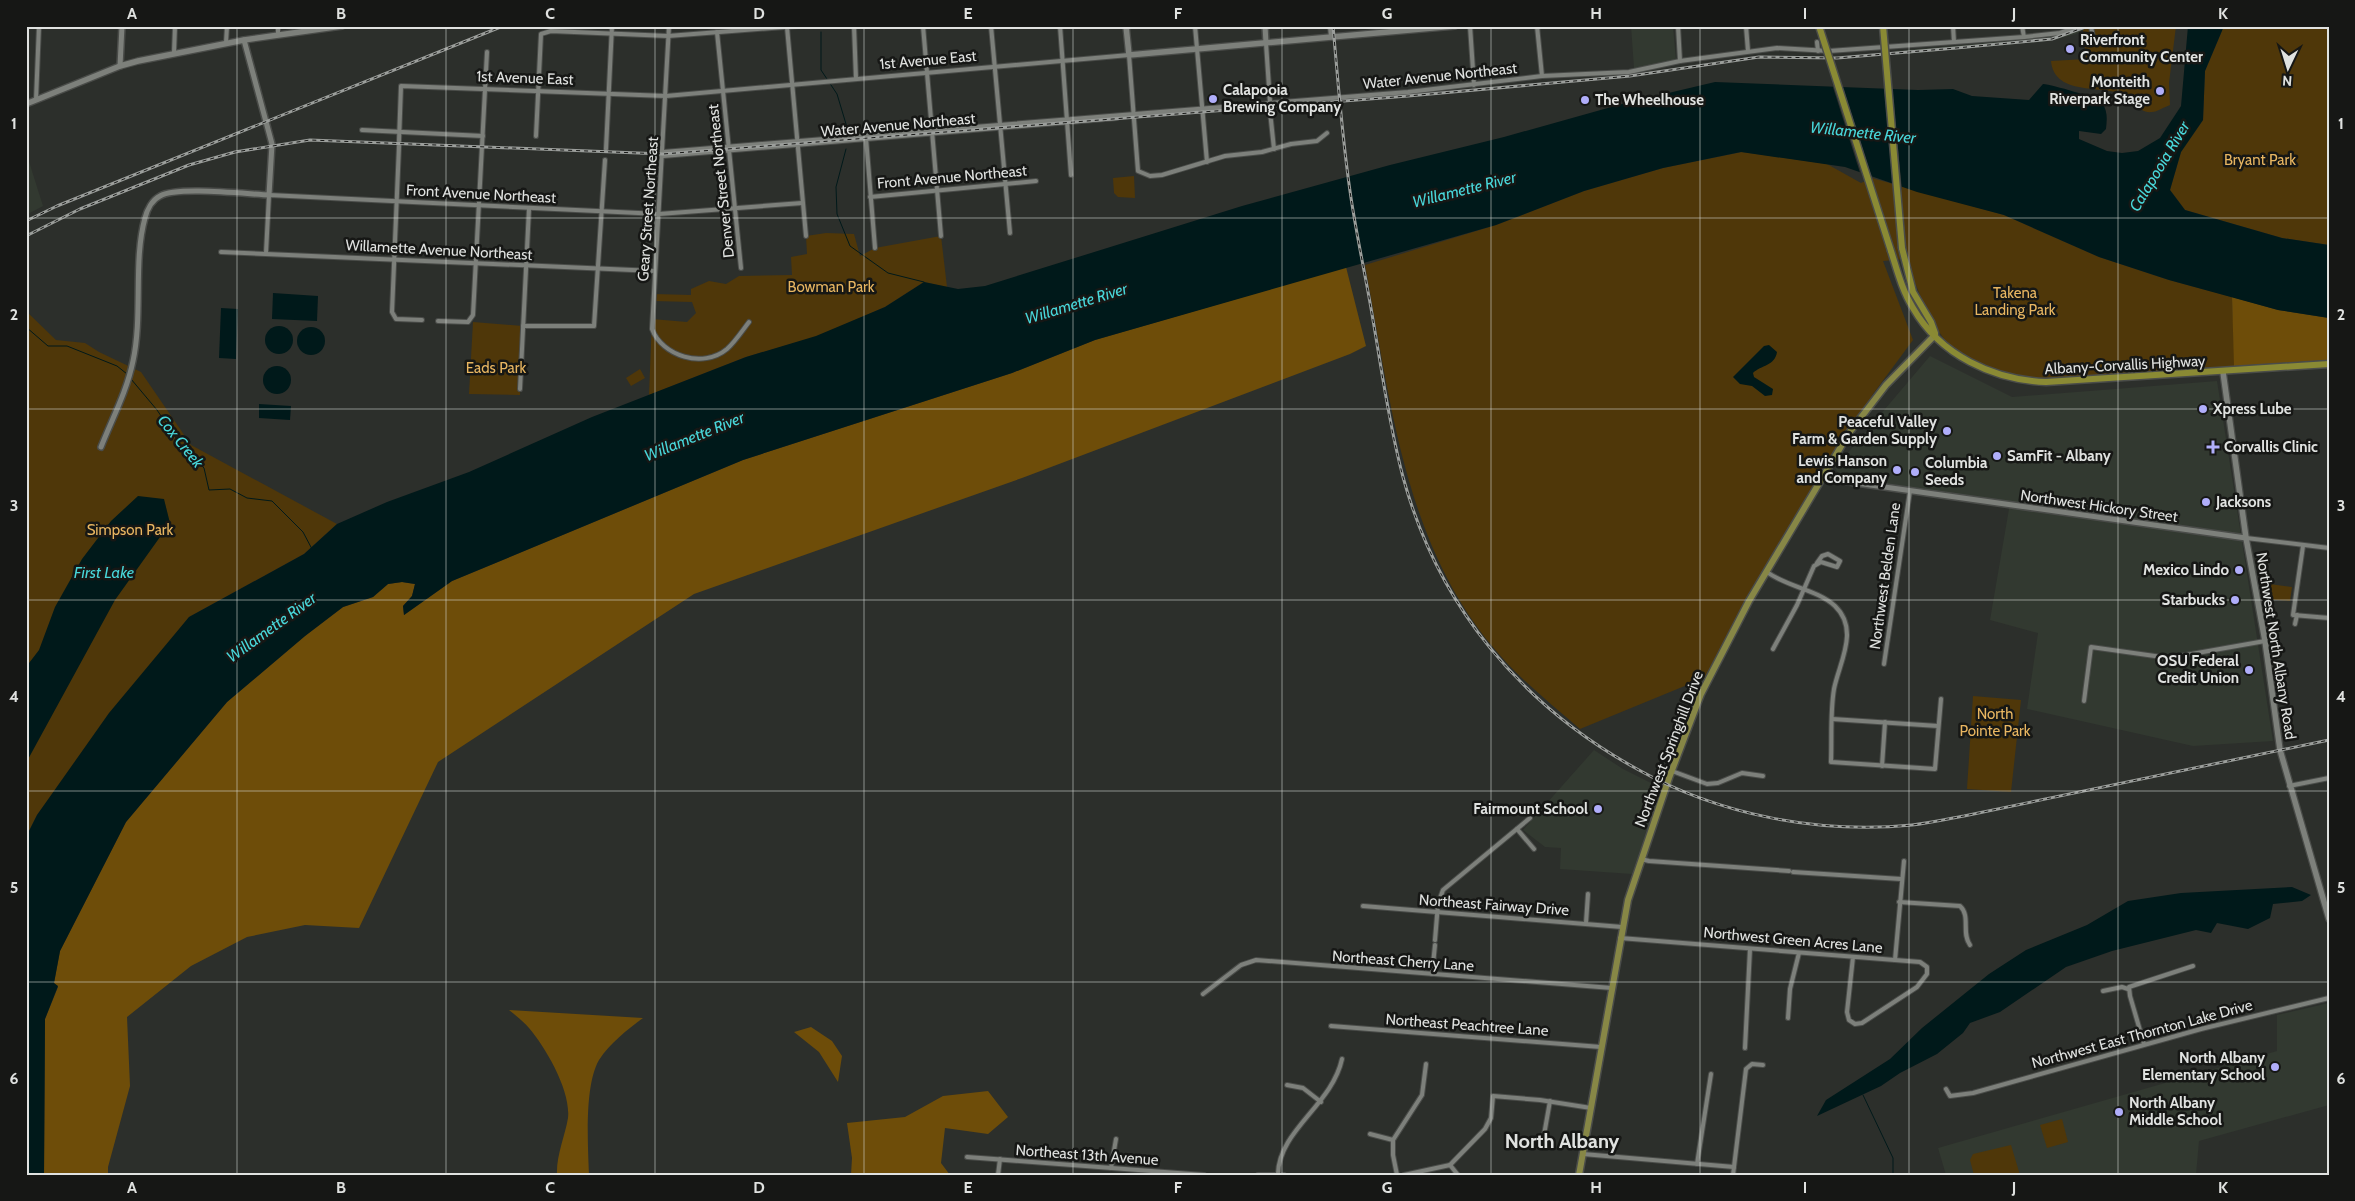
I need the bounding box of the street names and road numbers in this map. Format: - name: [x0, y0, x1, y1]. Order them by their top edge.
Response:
- street label: 1st Avenue East: [879, 47, 977, 73]
- street label: Water Avenue Northeast: [1362, 59, 1518, 93]
- street label: 1st Avenue East: [476, 67, 574, 89]
- street label: Denver Street Northeast: [704, 103, 738, 259]
- street label: Water Avenue Northeast: [820, 109, 976, 141]
- street label: Geary Street Northeast: [634, 136, 662, 282]
- street label: Front Avenue Northeast: [876, 161, 1028, 193]
- street label: Front Avenue Northeast: [405, 181, 557, 207]
- street label: Willamette Avenue Northeast: [345, 236, 533, 264]
- street label: Albany-Corvallis Highway: [2044, 352, 2206, 378]
- street label: Northwest Hickory Street: [2019, 486, 2179, 526]
- street label: Northwest Belden Lane: [1866, 501, 1904, 651]
- street label: Northwest North Albany Road: [2252, 551, 2300, 741]
- street label: Northwest Springhill Drive: [1631, 668, 1707, 830]
- street label: Northeast Fairway Drive: [1418, 891, 1570, 919]
- street label: Northwest Green Acres Lane: [1703, 923, 1884, 957]
- street label: Northeast Cherry Lane: [1331, 947, 1475, 975]
- street label: Northwest East Thornton Lake Drive: [2030, 996, 2255, 1072]
- street label: Northeast Peachtree Lane: [1385, 1010, 1549, 1040]
- street label: Northeast 13th Avenue: [1015, 1141, 1159, 1169]

